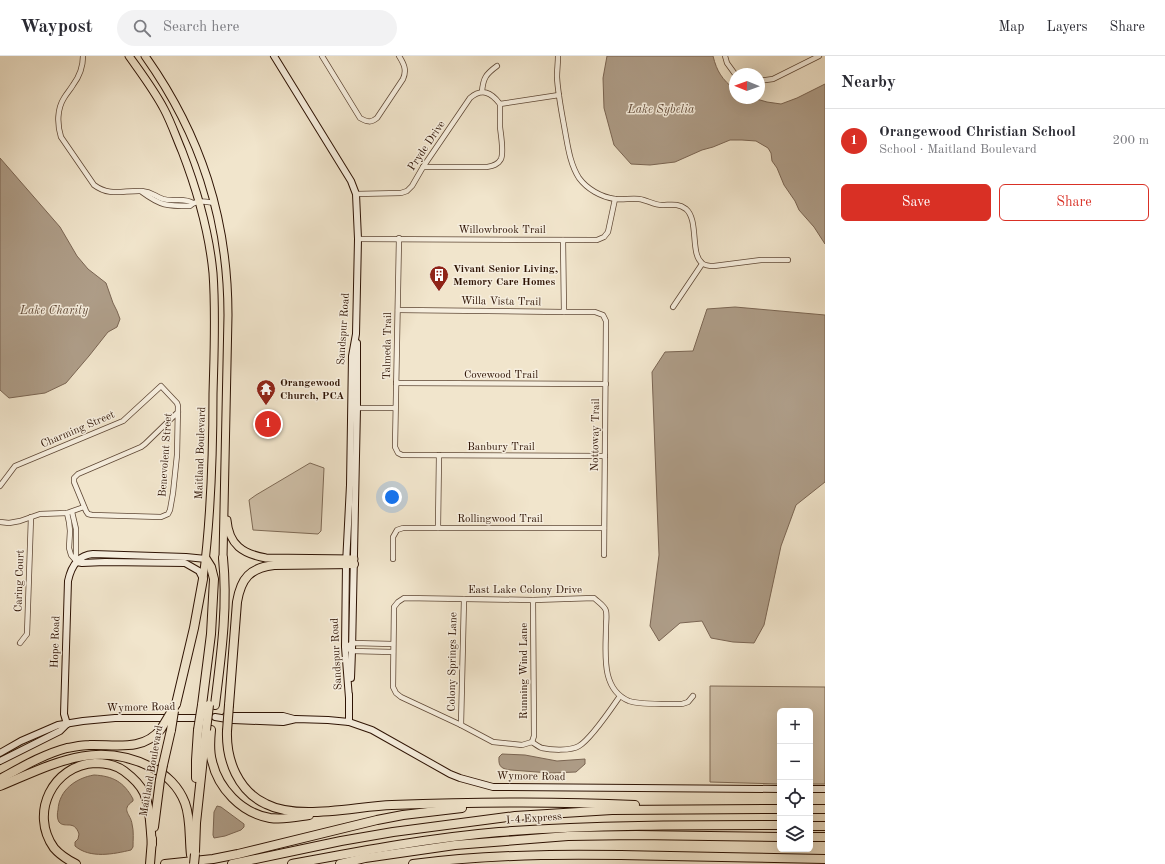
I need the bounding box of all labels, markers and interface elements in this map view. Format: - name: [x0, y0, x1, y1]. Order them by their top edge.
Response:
- search box: [117, 10, 397, 46]
- icon: search: [131, 17, 153, 39]
- text: Waypost: [20, 18, 93, 37]
- text: Search here: [163, 20, 239, 35]
- text: Map: [999, 20, 1025, 34]
- text: Layers: [1047, 20, 1088, 34]
- text: Share: [1110, 20, 1145, 34]
- north arrow: [729, 68, 765, 104]
- text: Nearby: [841, 74, 896, 91]
- water label: Lake Sybelia: [627, 104, 695, 116]
- street label: Pryde Drive: [406, 119, 448, 173]
- text: Orangewood Christian School: [879, 125, 1076, 140]
- text: 1: [850, 134, 858, 147]
- text: 200 m: [1112, 134, 1149, 147]
- text: School · Maitland Boulevard: [879, 143, 1037, 156]
- button: Save: [841, 184, 991, 221]
- button: Share: [999, 184, 1149, 221]
- street label: Willowbrook Trail: [458, 225, 546, 236]
- building icon: Vivant Senior Living, Memory Care Homes: [428, 264, 450, 292]
- place label: Vivant Senior Living, Memory Care Homes: [453, 264, 558, 288]
- street label: Sandspur Road: [336, 292, 352, 365]
- street label: Willa Vista Trail: [461, 296, 541, 308]
- water label: Lake Charity: [19, 305, 89, 317]
- street label: Talmeda Trail: [382, 312, 394, 380]
- street label: Covewood Trail: [464, 370, 538, 381]
- temple icon: Orangewood Church, PCA: [255, 378, 277, 406]
- place label: Orangewood Church, PCA: [280, 378, 345, 402]
- street label: Nottoway Trail: [590, 398, 602, 472]
- street label: Maitland Boulevard: [194, 406, 208, 500]
- street label: Charming Street: [39, 409, 117, 451]
- pin: 1: [255, 409, 281, 439]
- street label: Benevolent Street: [158, 412, 174, 498]
- street label: Banbury Trail: [467, 442, 535, 453]
- your location: [382, 487, 402, 507]
- street label: Rollingwood Trail: [457, 514, 543, 525]
- street label: Caring Court: [13, 550, 27, 612]
- street label: East Lake Colony Drive: [468, 585, 582, 596]
- street label: Colony Springs Lane: [447, 612, 459, 712]
- street label: Hope Road: [50, 615, 62, 668]
- street label: Sandspur Road: [330, 617, 344, 690]
- street label: Running Wind Lane: [519, 623, 530, 719]
- street label: Wymore Road: [106, 702, 176, 714]
- map controls: [777, 708, 813, 852]
- button: +: [777, 708, 813, 744]
- street label: Maitland Boulevard: [139, 724, 166, 818]
- button: −: [777, 744, 813, 780]
- street label: Wymore Road: [496, 771, 566, 783]
- button: locate: [777, 780, 813, 816]
- street label: I-4 Express: [506, 812, 563, 826]
- button: layers: [777, 816, 813, 852]

